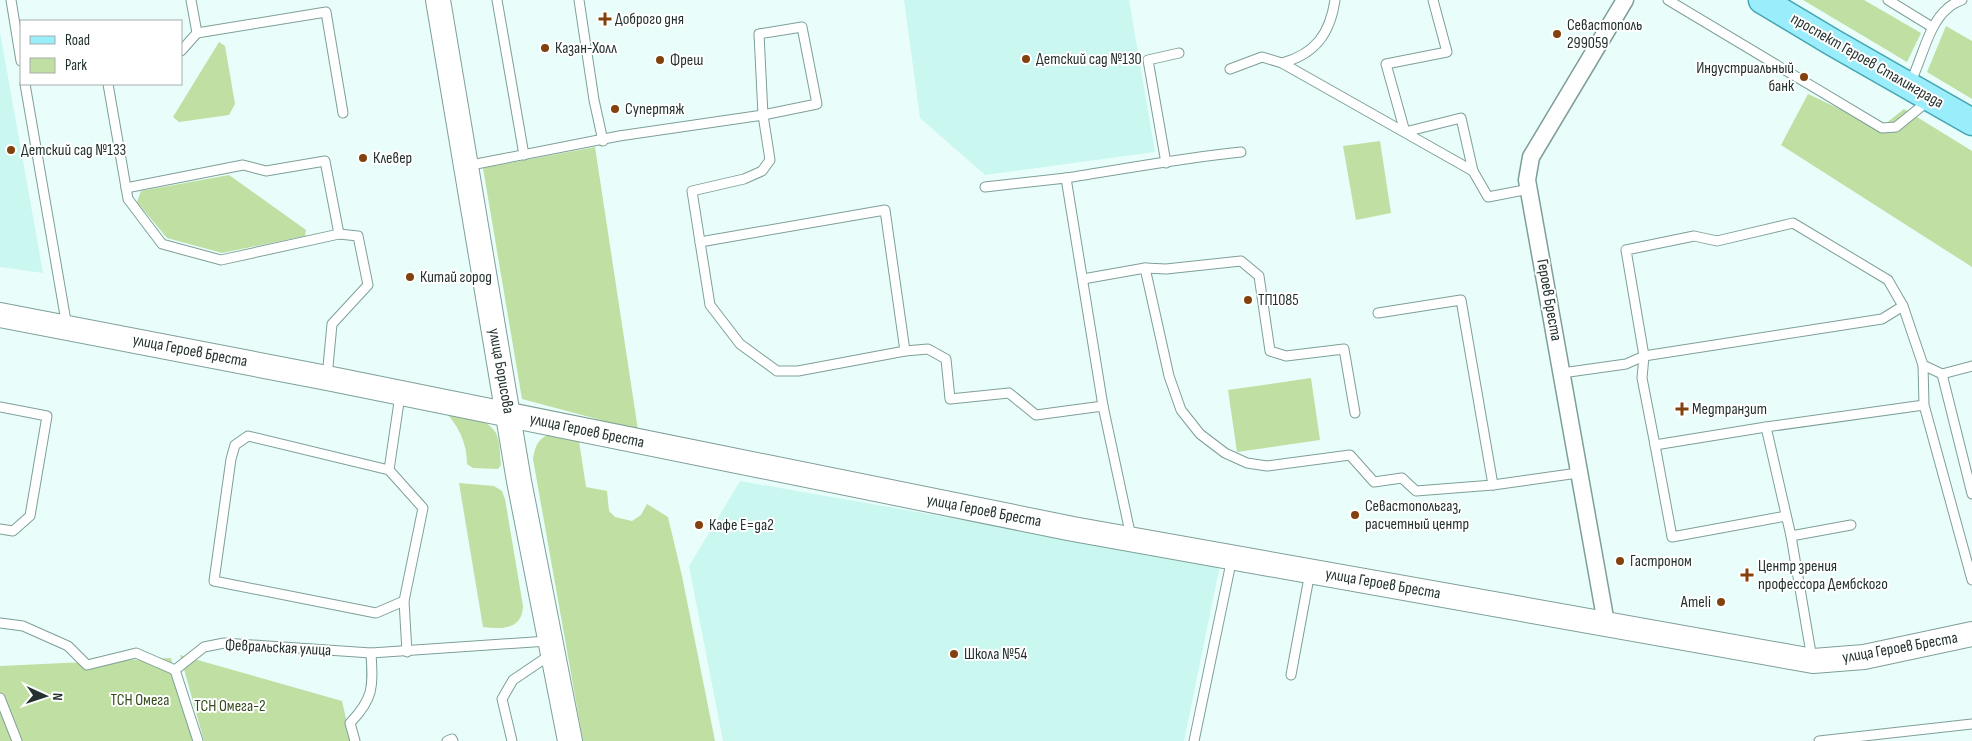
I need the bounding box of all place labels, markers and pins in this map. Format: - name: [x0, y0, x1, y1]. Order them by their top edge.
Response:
- place label: Доброго дня: [615, 10, 684, 29]
- marker: Доброго дня: [599, 13, 611, 25]
- place label: Севастополь 299059: [1567, 16, 1642, 53]
- marker: Севастополь 299059: [1551, 28, 1563, 40]
- place label: Казан-Холл: [555, 39, 617, 58]
- marker: Казан-Холл: [539, 42, 551, 54]
- place label: Детский сад №130: [1036, 50, 1142, 69]
- place label: Фреш: [670, 51, 703, 70]
- marker: Детский сад №130: [1020, 53, 1032, 65]
- marker: Фреш: [654, 54, 666, 66]
- place label: Индустриальный банк: [1696, 59, 1795, 96]
- marker: Индустриальный банк: [1798, 71, 1810, 83]
- place label: Супертяж: [625, 100, 684, 119]
- marker: Супертяж: [609, 103, 621, 115]
- place label: Детский сад №133: [21, 141, 126, 160]
- marker: Детский сад №133: [5, 144, 17, 156]
- place label: Клевер: [373, 149, 412, 168]
- marker: Клевер: [357, 152, 369, 164]
- place label: Китай город: [420, 268, 492, 287]
- marker: Китай город: [404, 271, 416, 283]
- place label: ТП1085: [1258, 291, 1299, 310]
- marker: ТП1085: [1242, 294, 1254, 306]
- place label: Медтранзит: [1692, 400, 1767, 419]
- marker: Медтранзит: [1676, 403, 1688, 415]
- place label: Севастопольгаз, расчетный центр: [1365, 497, 1469, 534]
- marker: Севастопольгаз, расчетный центр: [1349, 509, 1361, 521]
- place label: Кафе Е=да2: [709, 516, 774, 535]
- marker: Кафе Е=да2: [693, 519, 705, 531]
- place label: Гастроном: [1630, 552, 1692, 571]
- marker: Гастроном: [1614, 555, 1626, 567]
- place label: Центр зрения профессора Дембского: [1758, 557, 1888, 594]
- marker: Центр зрения профессора Дембского: [1740, 568, 1754, 582]
- place label: Ameli: [1680, 593, 1711, 612]
- marker: Ameli: [1715, 596, 1727, 608]
- place label: Школа №54: [964, 645, 1028, 664]
- marker: Школа №54: [948, 648, 960, 660]

